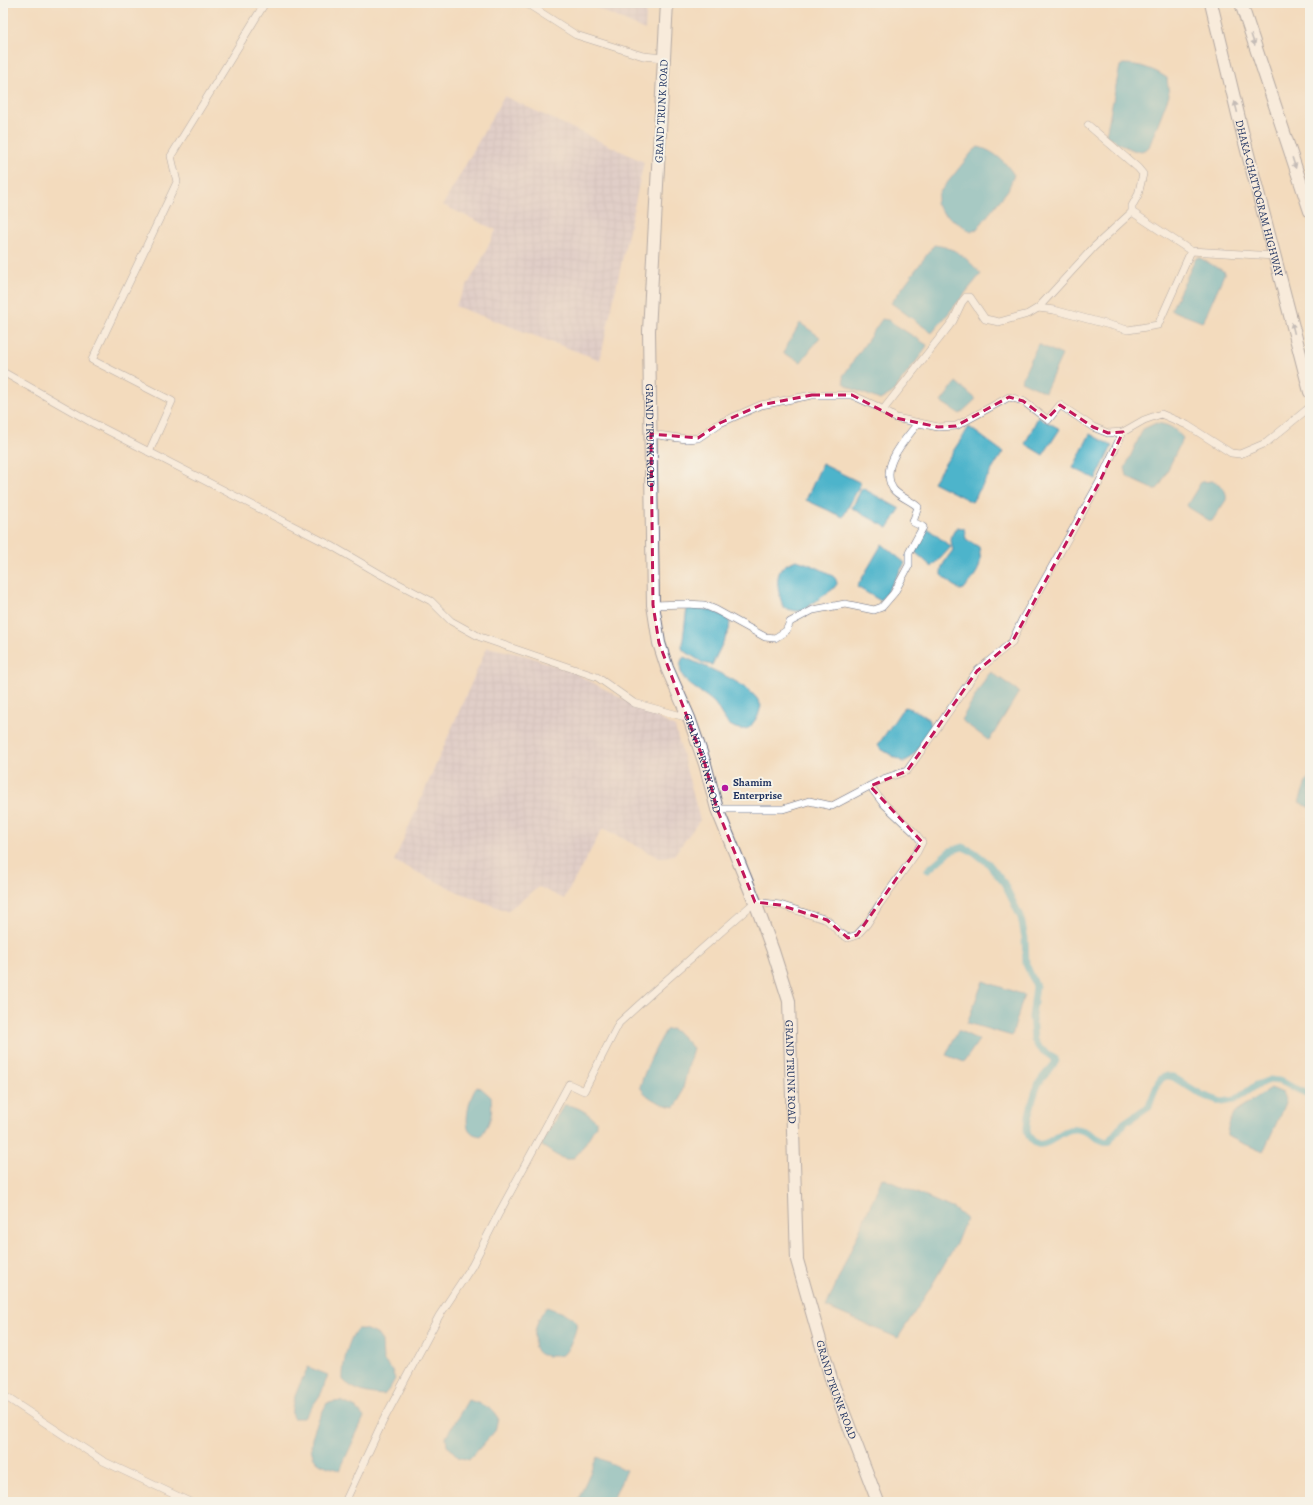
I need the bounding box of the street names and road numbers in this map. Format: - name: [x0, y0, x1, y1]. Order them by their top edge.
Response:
- street label: GRAND TRUNK ROAD: [651, 59, 672, 163]
- street label: DHAKA-CHATTOGRAM HIGHWAY: [1232, 118, 1287, 279]
- street label: GRAND TRUNK ROAD: [642, 384, 658, 488]
- street label: GRAND TRUNK ROAD: [680, 711, 725, 815]
- street label: GRAND TRUNK ROAD: [782, 1020, 800, 1124]
- street label: GRAND TRUNK ROAD: [812, 1339, 860, 1442]

